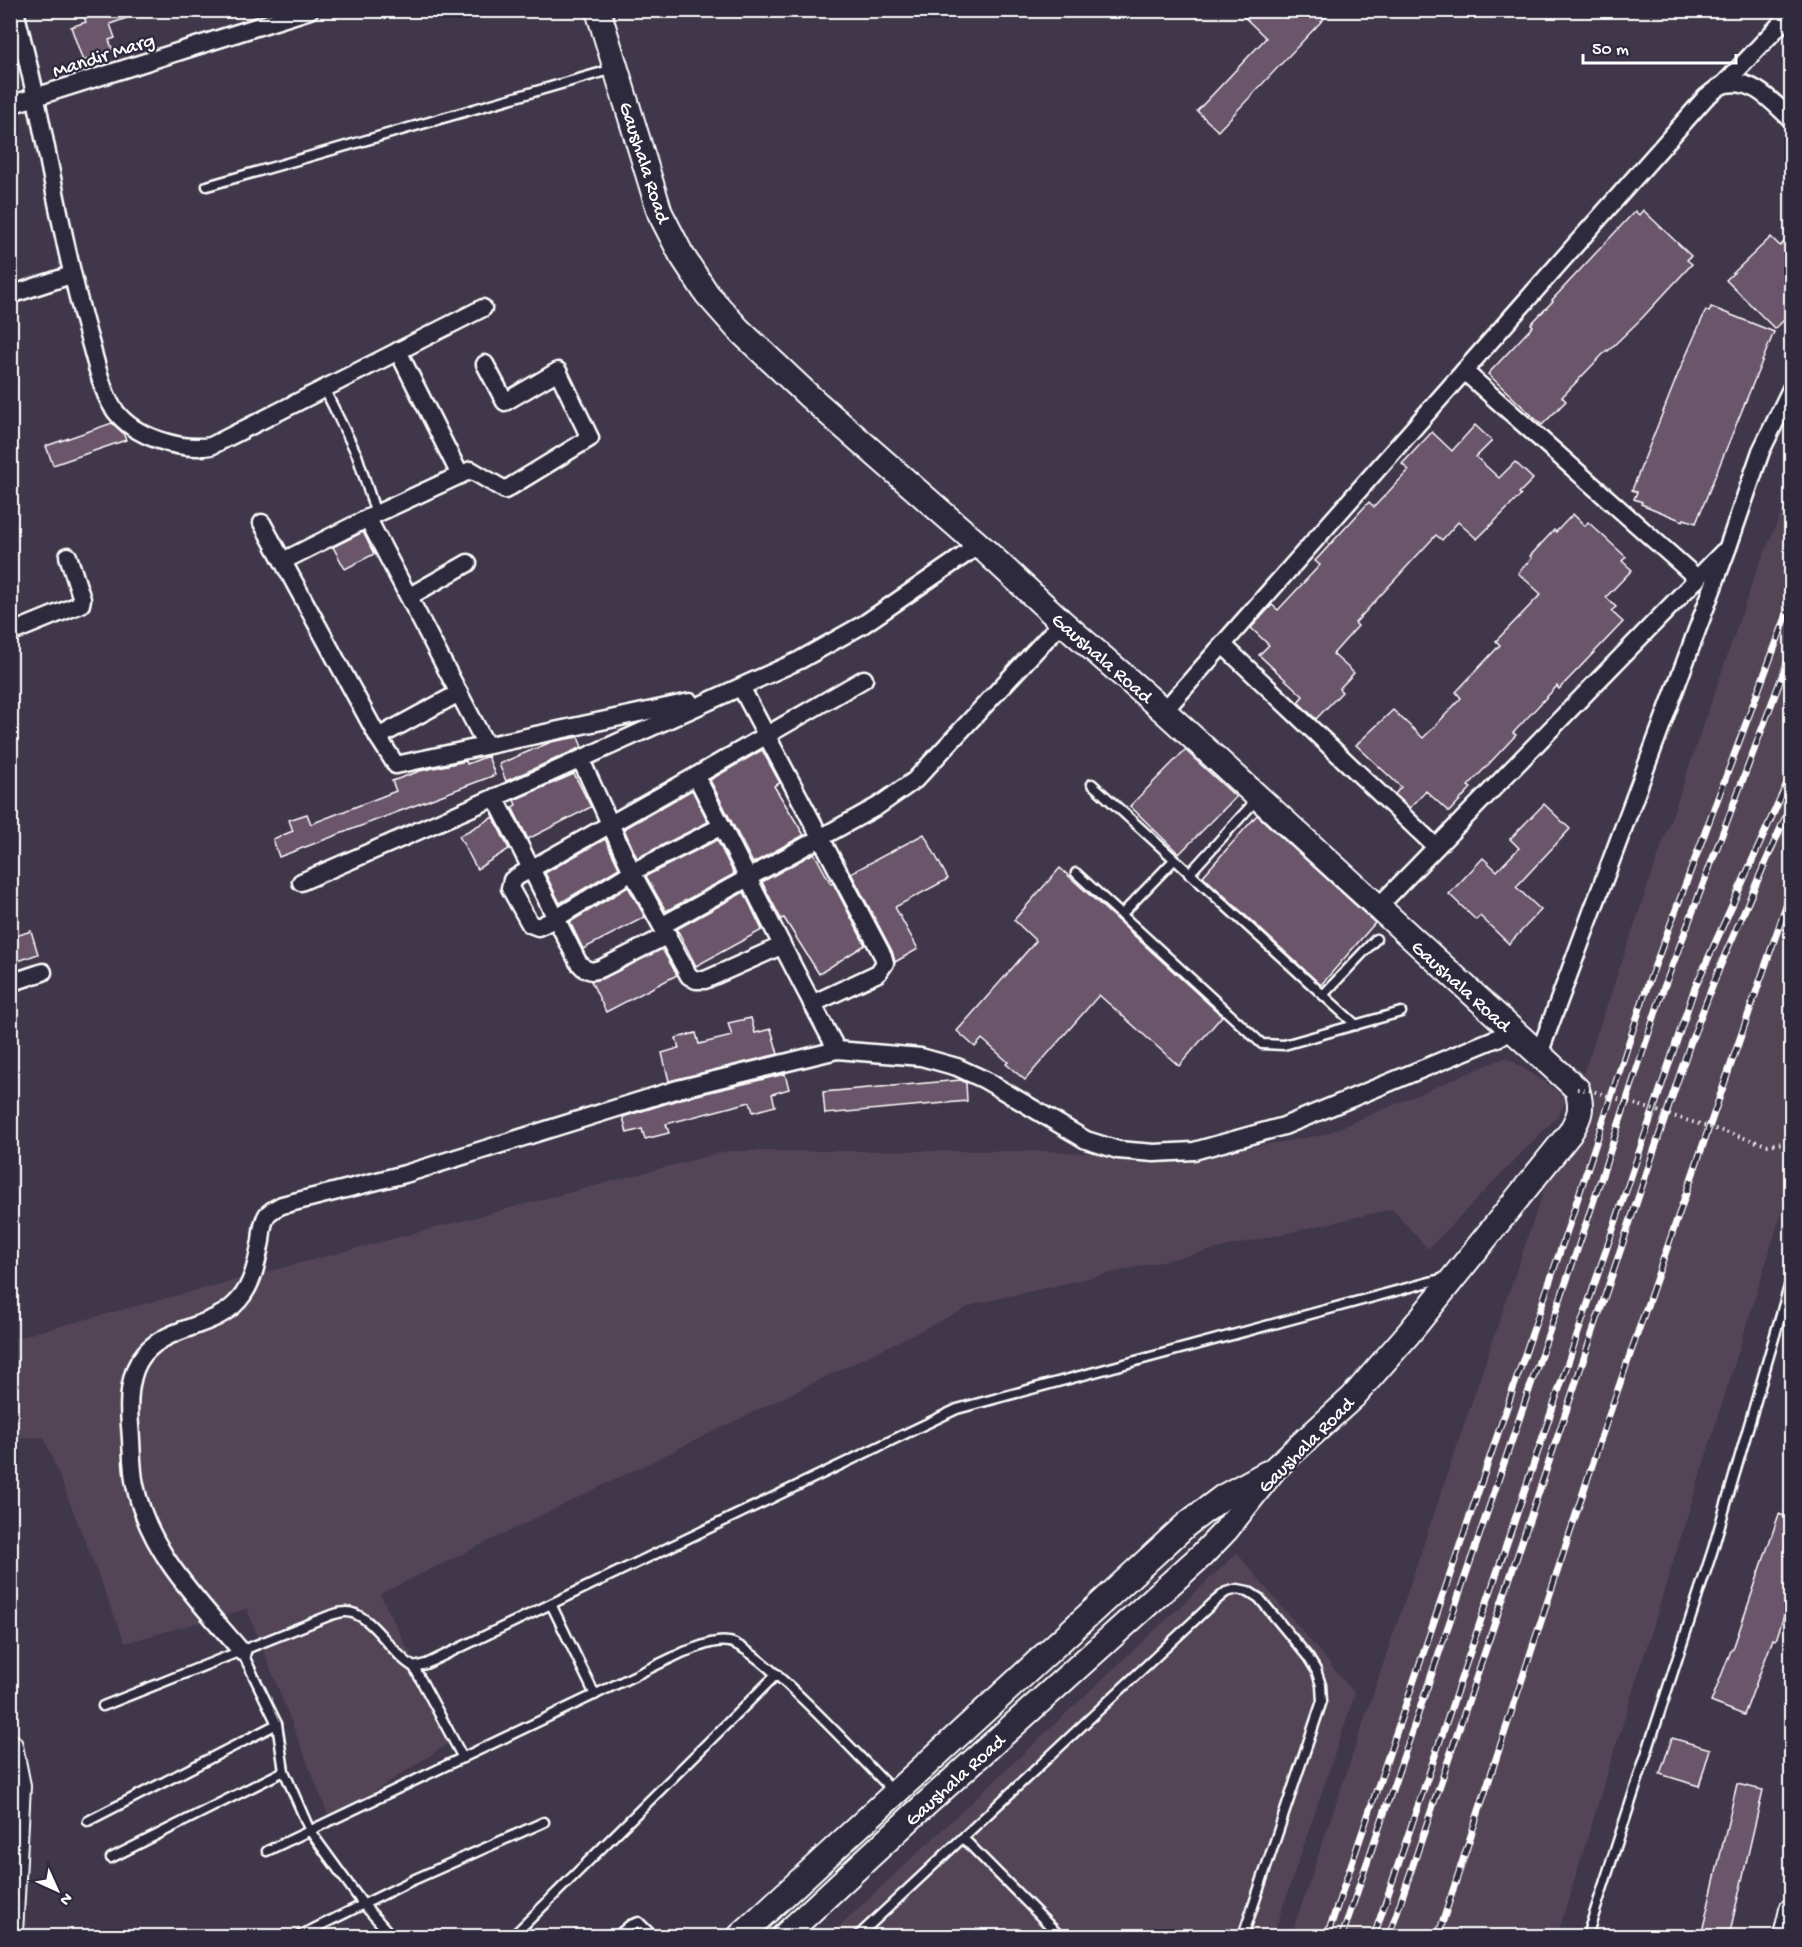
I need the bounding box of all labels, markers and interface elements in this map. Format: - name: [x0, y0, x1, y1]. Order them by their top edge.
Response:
- scale bar: [1583, 27, 1736, 65]
- street label: Mandir Marg: [50, 30, 158, 85]
- text: 50 m: [1592, 40, 1629, 61]
- street label: Gaushala Road: [612, 99, 674, 229]
- street label: Gaushala Road: [1046, 610, 1158, 711]
- street label: Gaushala Road: [1405, 937, 1516, 1040]
- street label: Gaushala Road: [1255, 1392, 1362, 1499]
- street label: Gaushala Road: [902, 1729, 1013, 1832]
- north arrow: [27, 1860, 87, 1920]
- text: N: [54, 1888, 76, 1909]

